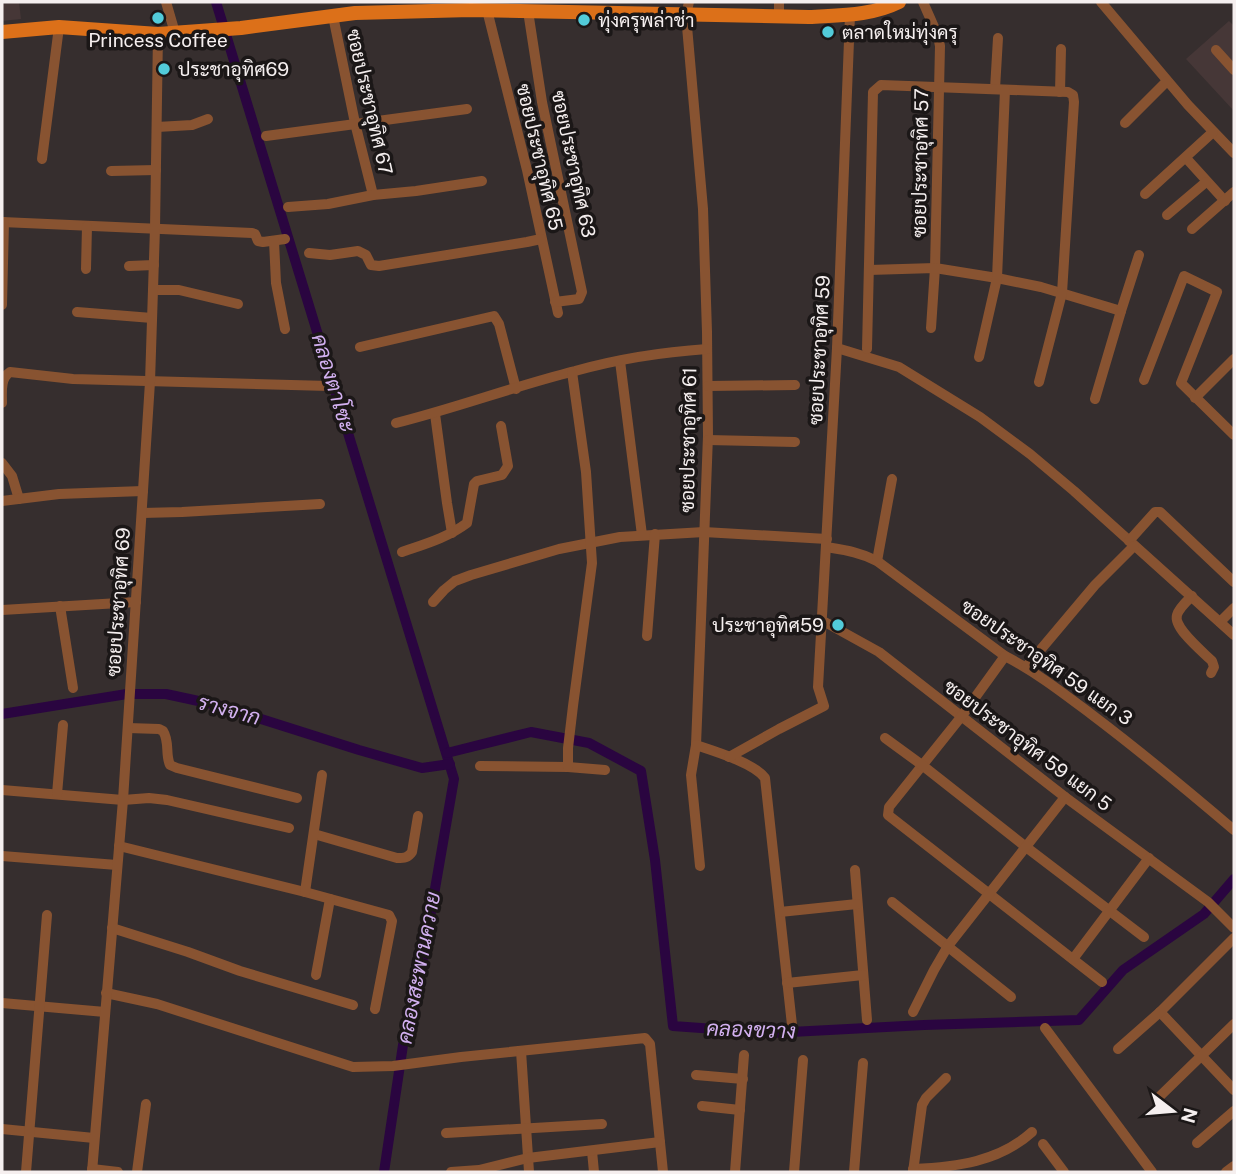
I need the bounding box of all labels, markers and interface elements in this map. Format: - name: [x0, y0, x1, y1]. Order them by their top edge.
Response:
- place label: ทุ่งครุพล่าช่า: [598, 9, 694, 33]
- marker: Princess Coffee: [150, 10, 166, 26]
- marker: ทุ่งครุพล่าช่า: [576, 12, 592, 28]
- place label: ตลาดใหม่ทุ่งครุ: [842, 20, 958, 45]
- marker: ตลาดใหม่ทุ่งครุ: [820, 24, 836, 40]
- street label: ซอยประชาอุทิศ 67: [341, 27, 397, 177]
- place label: Princess Coffee: [88, 29, 228, 51]
- place label: ประชาอุทิศ69: [178, 58, 289, 82]
- marker: ประชาอุทิศ69: [156, 61, 172, 77]
- street label: ซอยประชาอุทิศ 65: [510, 81, 568, 233]
- street label: ซอยประชาอุทิศ 57: [908, 88, 934, 238]
- street label: ซอยประชาอุทิศ 63: [546, 89, 600, 240]
- street label: ซอยประชาอุทิศ 59: [804, 275, 836, 426]
- water label: คลองตาโซะ: [307, 331, 361, 436]
- street label: ซอยประชาอุทิศ 61: [676, 367, 702, 513]
- street label: ซอยประชาอุทิศ 69: [102, 527, 136, 677]
- street label: ซอยประชาอุทิศ 59 แยก 3: [956, 594, 1137, 731]
- place label: ประชาอุทิศ59: [712, 614, 824, 638]
- marker: ประชาอุทิศ59: [830, 617, 846, 633]
- street label: ซอยประชาอุทิศ 59 แยก 5: [939, 675, 1116, 817]
- water label: รางจาก: [195, 689, 263, 730]
- water label: คลองสะพานควาย: [392, 890, 446, 1046]
- water label: คลองขวาง: [706, 1015, 796, 1044]
- north arrow: [1138, 1076, 1208, 1146]
- text: N: [1177, 1106, 1202, 1126]

